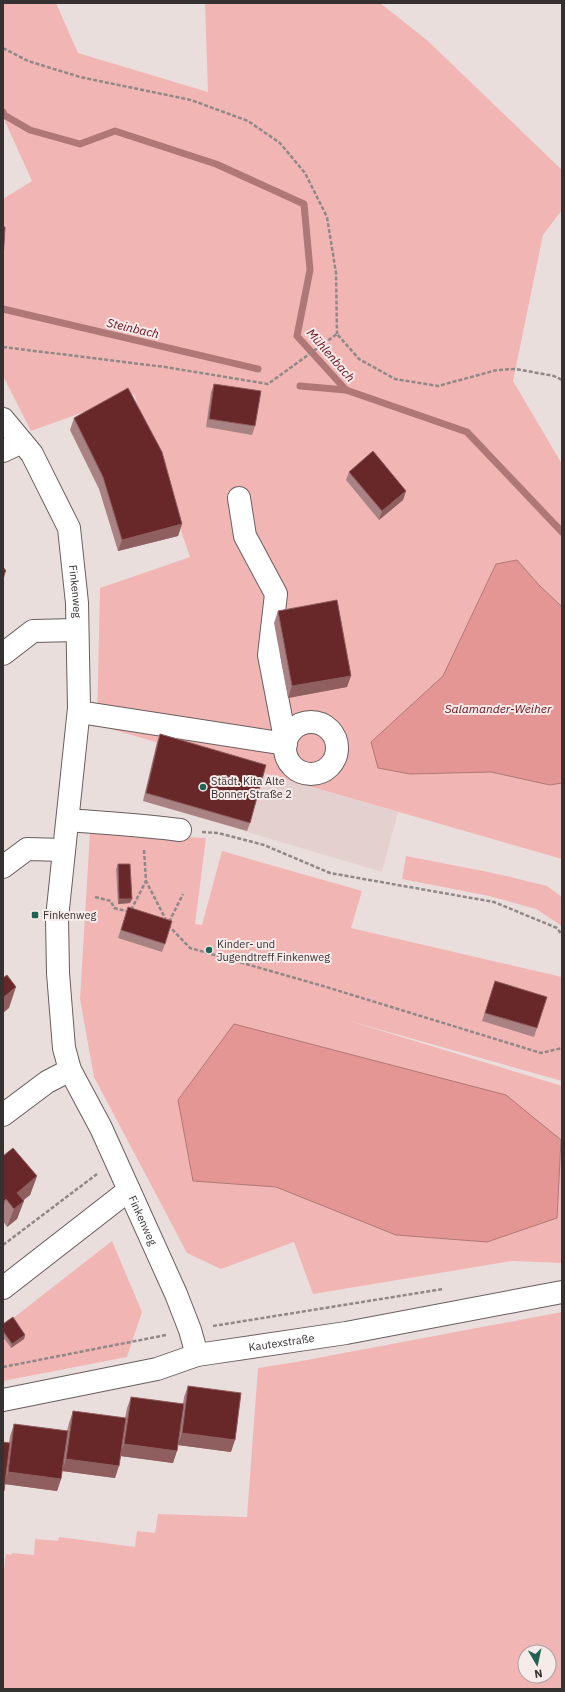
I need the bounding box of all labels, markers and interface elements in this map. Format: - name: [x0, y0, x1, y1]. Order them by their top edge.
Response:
- water label: Steinbach: [105, 315, 161, 341]
- water label: Mühlenbach: [304, 325, 358, 385]
- street label: Finkenweg: [66, 564, 84, 618]
- water label: Salamander-Weiher: [445, 701, 552, 716]
- place label: Städt. Kita Alte Bonner Straße 2: [211, 774, 292, 801]
- marker: Städt. Kita Alte Bonner Straße 2: [198, 782, 208, 792]
- place label: Finkenweg: [43, 908, 96, 922]
- marker: Finkenweg: [30, 910, 40, 920]
- place label: Kinder- und Jugendtreff Finkenweg: [217, 937, 330, 964]
- marker: Kinder- und Jugendtreff Finkenweg: [204, 945, 214, 955]
- street label: Finkenweg: [125, 1193, 160, 1248]
- street label: Kautexstraße: [248, 1331, 315, 1354]
- north arrow: [517, 1644, 557, 1684]
- text: N: [534, 1666, 544, 1681]

